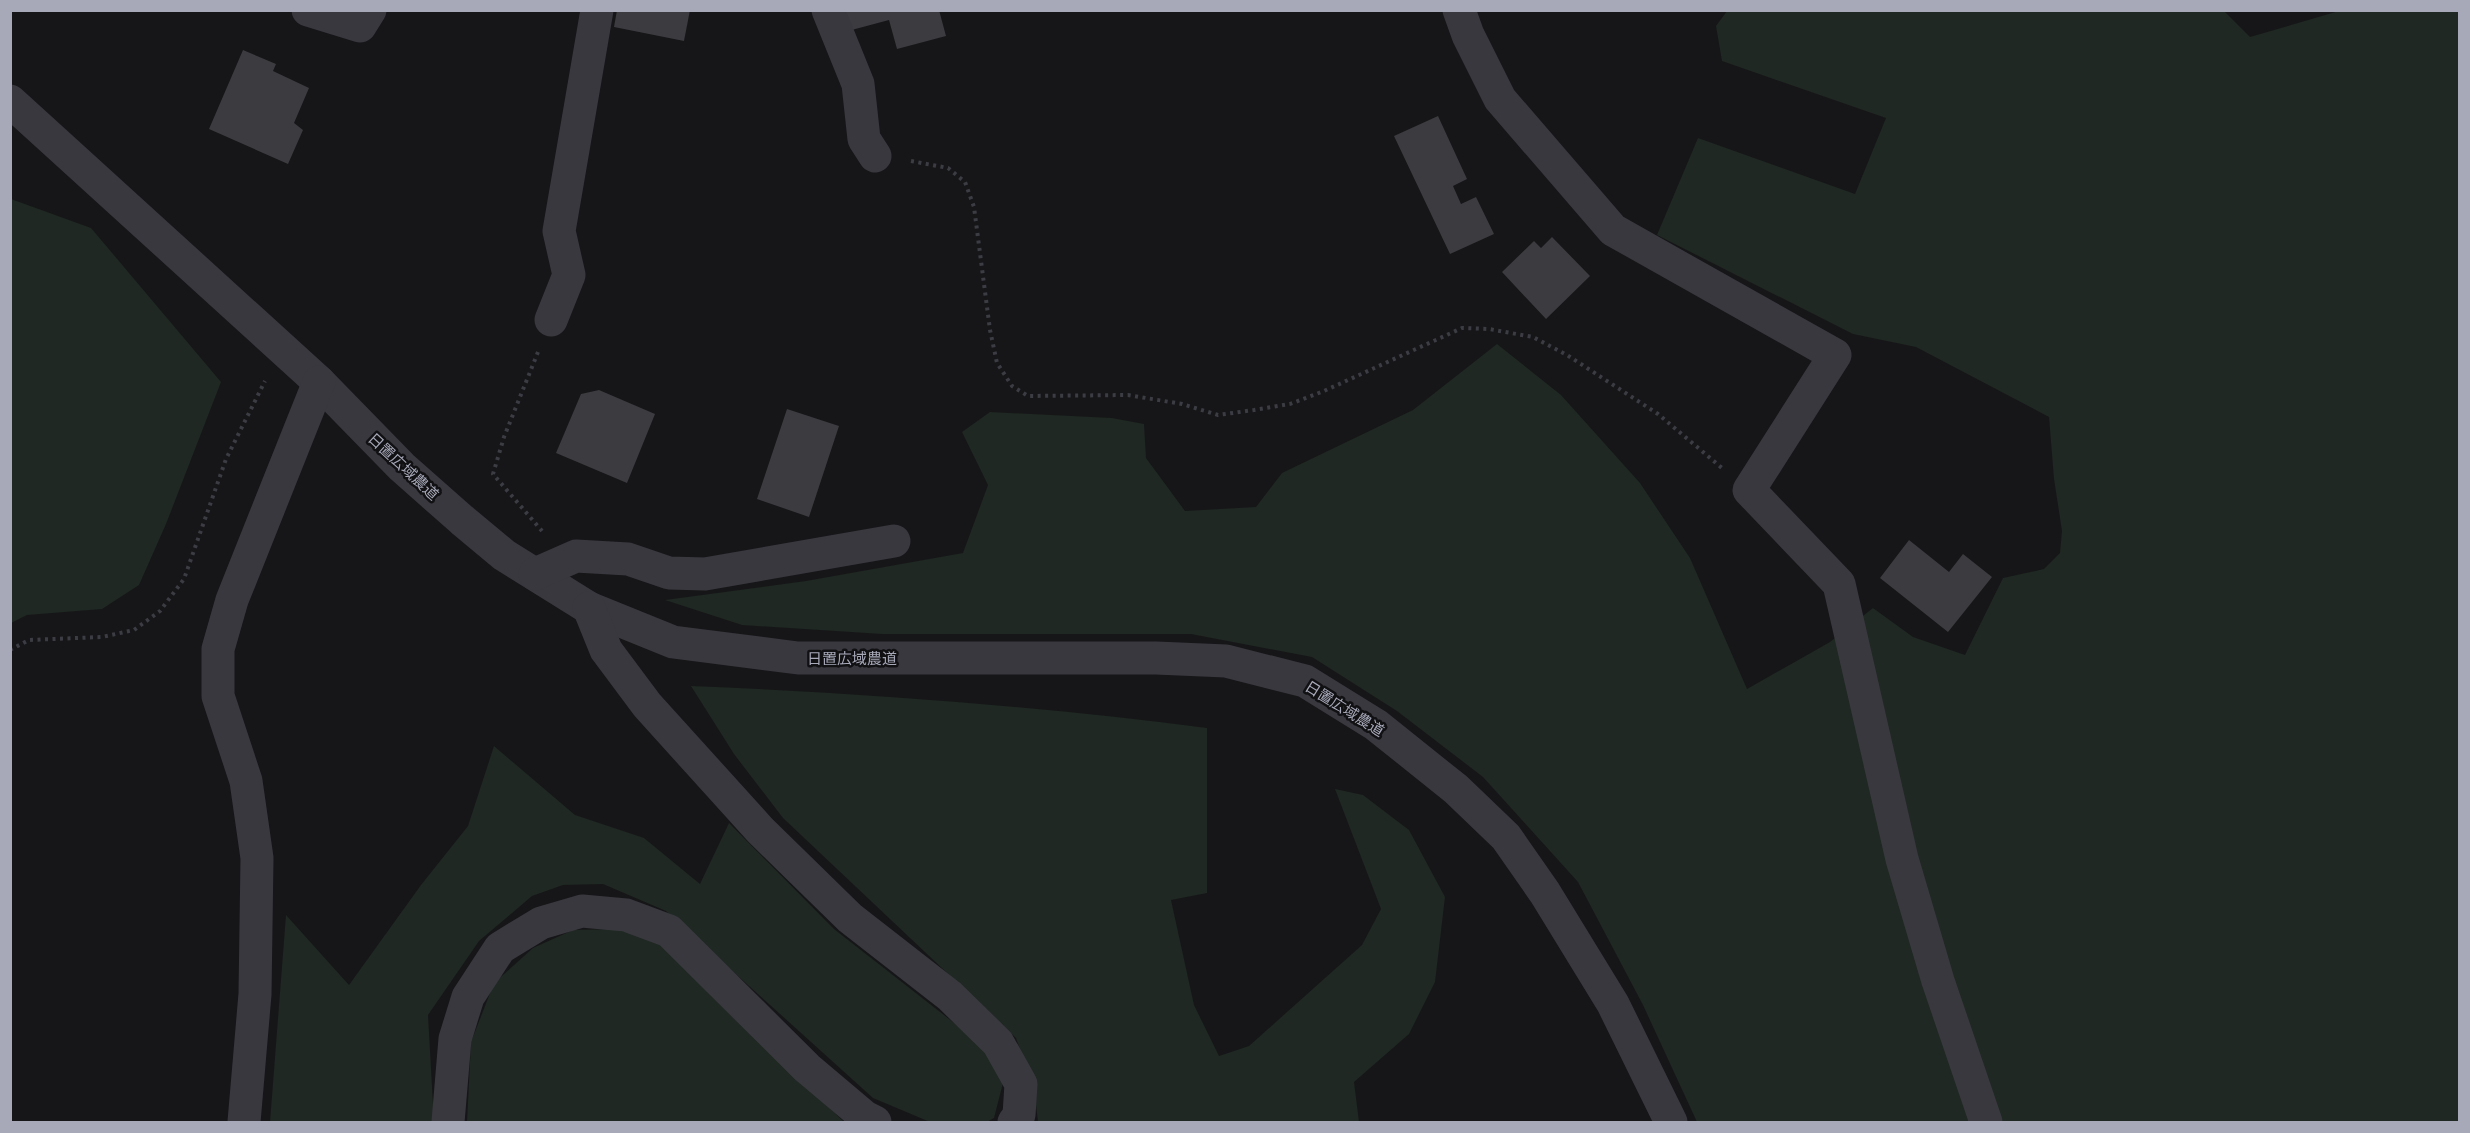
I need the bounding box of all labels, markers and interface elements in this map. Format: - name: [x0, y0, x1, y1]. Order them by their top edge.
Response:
- street label: 日置広域農道: [365, 429, 443, 503]
- street label: 日置広域農道: [807, 649, 897, 667]
- street label: 日置広域農道: [1302, 677, 1388, 739]

